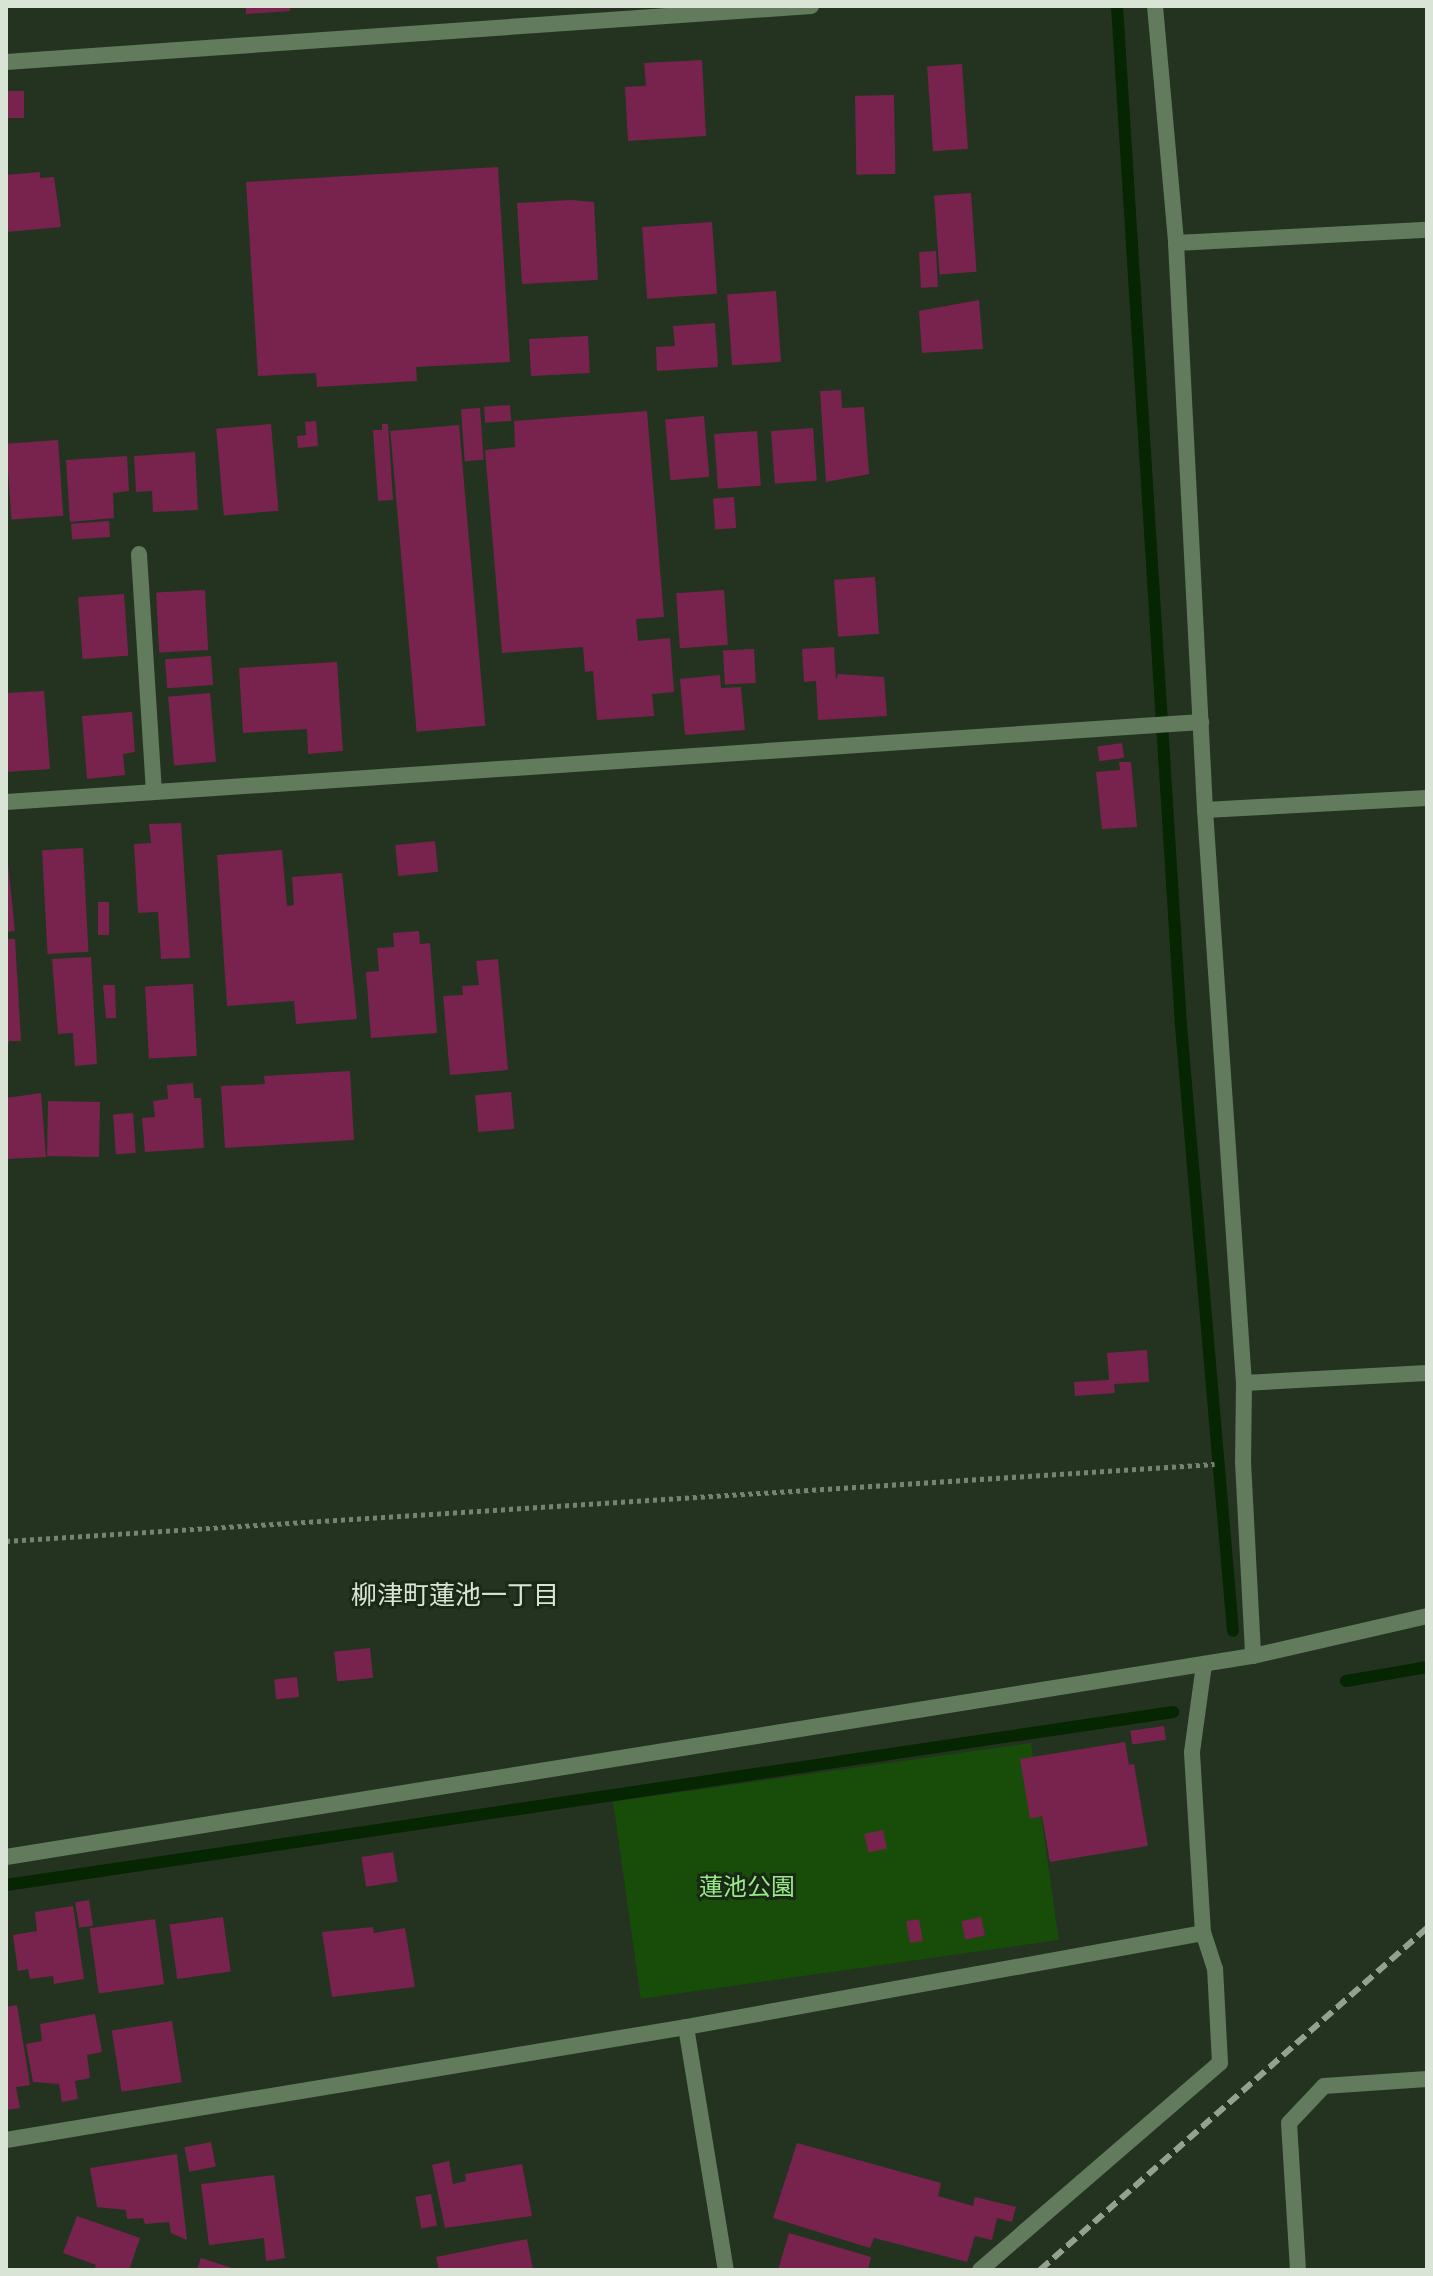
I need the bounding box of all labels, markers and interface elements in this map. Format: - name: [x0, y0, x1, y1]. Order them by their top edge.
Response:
- district label: 柳津町蓮池一丁目: [351, 1579, 559, 1611]
- park label: 蓮池公園: [699, 1873, 795, 1901]

